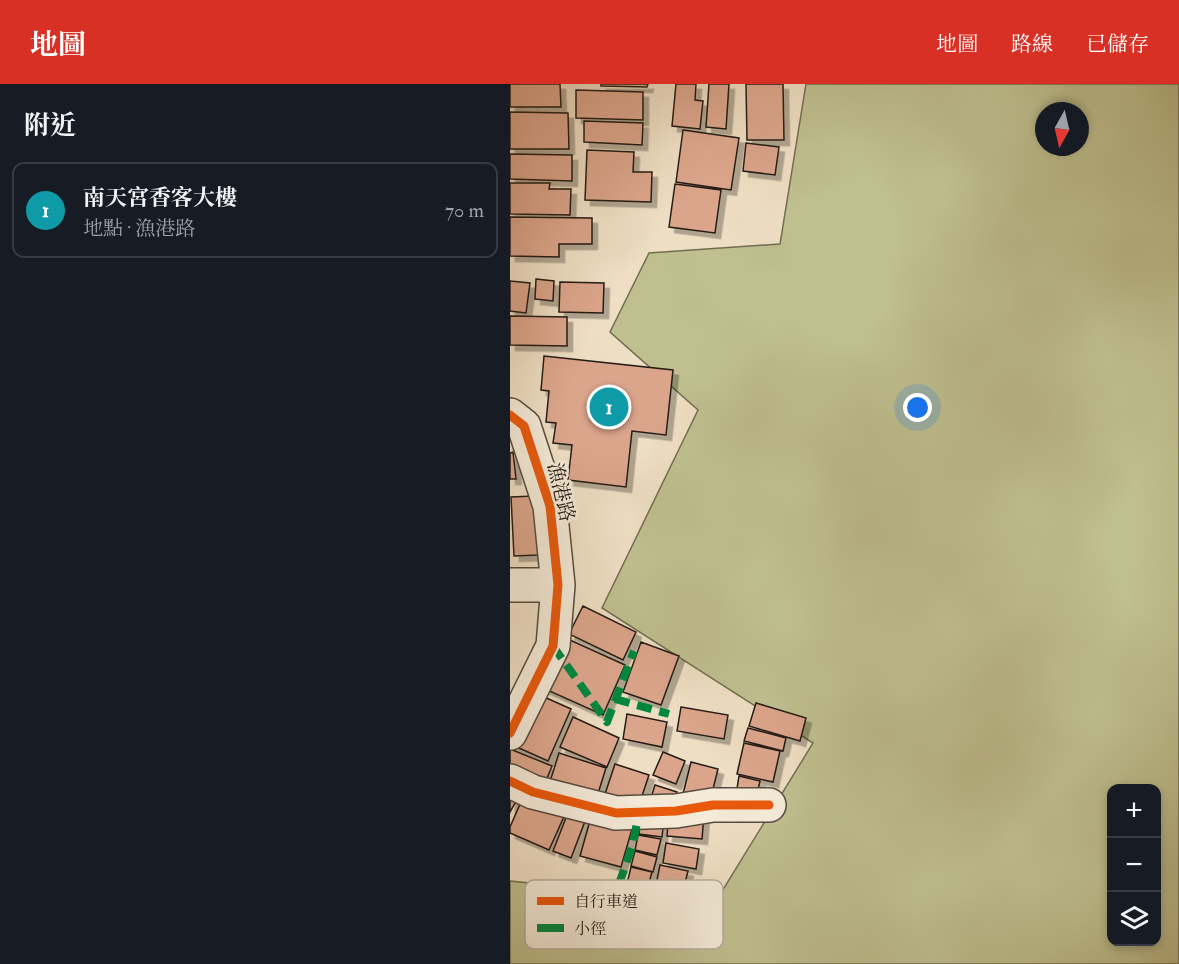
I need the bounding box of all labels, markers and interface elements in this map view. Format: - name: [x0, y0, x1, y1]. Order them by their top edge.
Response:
- text: 地圖: [30, 28, 86, 63]
- text: 地圖: [936, 31, 978, 58]
- text: 路線: [1011, 31, 1053, 58]
- text: 已儲存: [1086, 31, 1149, 58]
- north arrow: [1035, 102, 1089, 156]
- text: 附近: [24, 110, 76, 142]
- text: 南天宮香客大樓: [83, 184, 237, 212]
- text: 1: [42, 198, 49, 223]
- text: 70 m: [445, 198, 484, 223]
- text: 地點 · 漁港路: [83, 216, 195, 241]
- pin: 1: [590, 384, 628, 430]
- your location: [903, 393, 932, 422]
- street label: 漁港路: [542, 460, 580, 524]
- map controls: [1107, 784, 1161, 946]
- button: +: [1107, 784, 1161, 838]
- button: −: [1107, 838, 1161, 892]
- legend: [525, 880, 723, 949]
- text: 自行車道: [574, 892, 638, 912]
- button: layers: [1107, 892, 1161, 946]
- text: 小徑: [574, 919, 606, 939]

